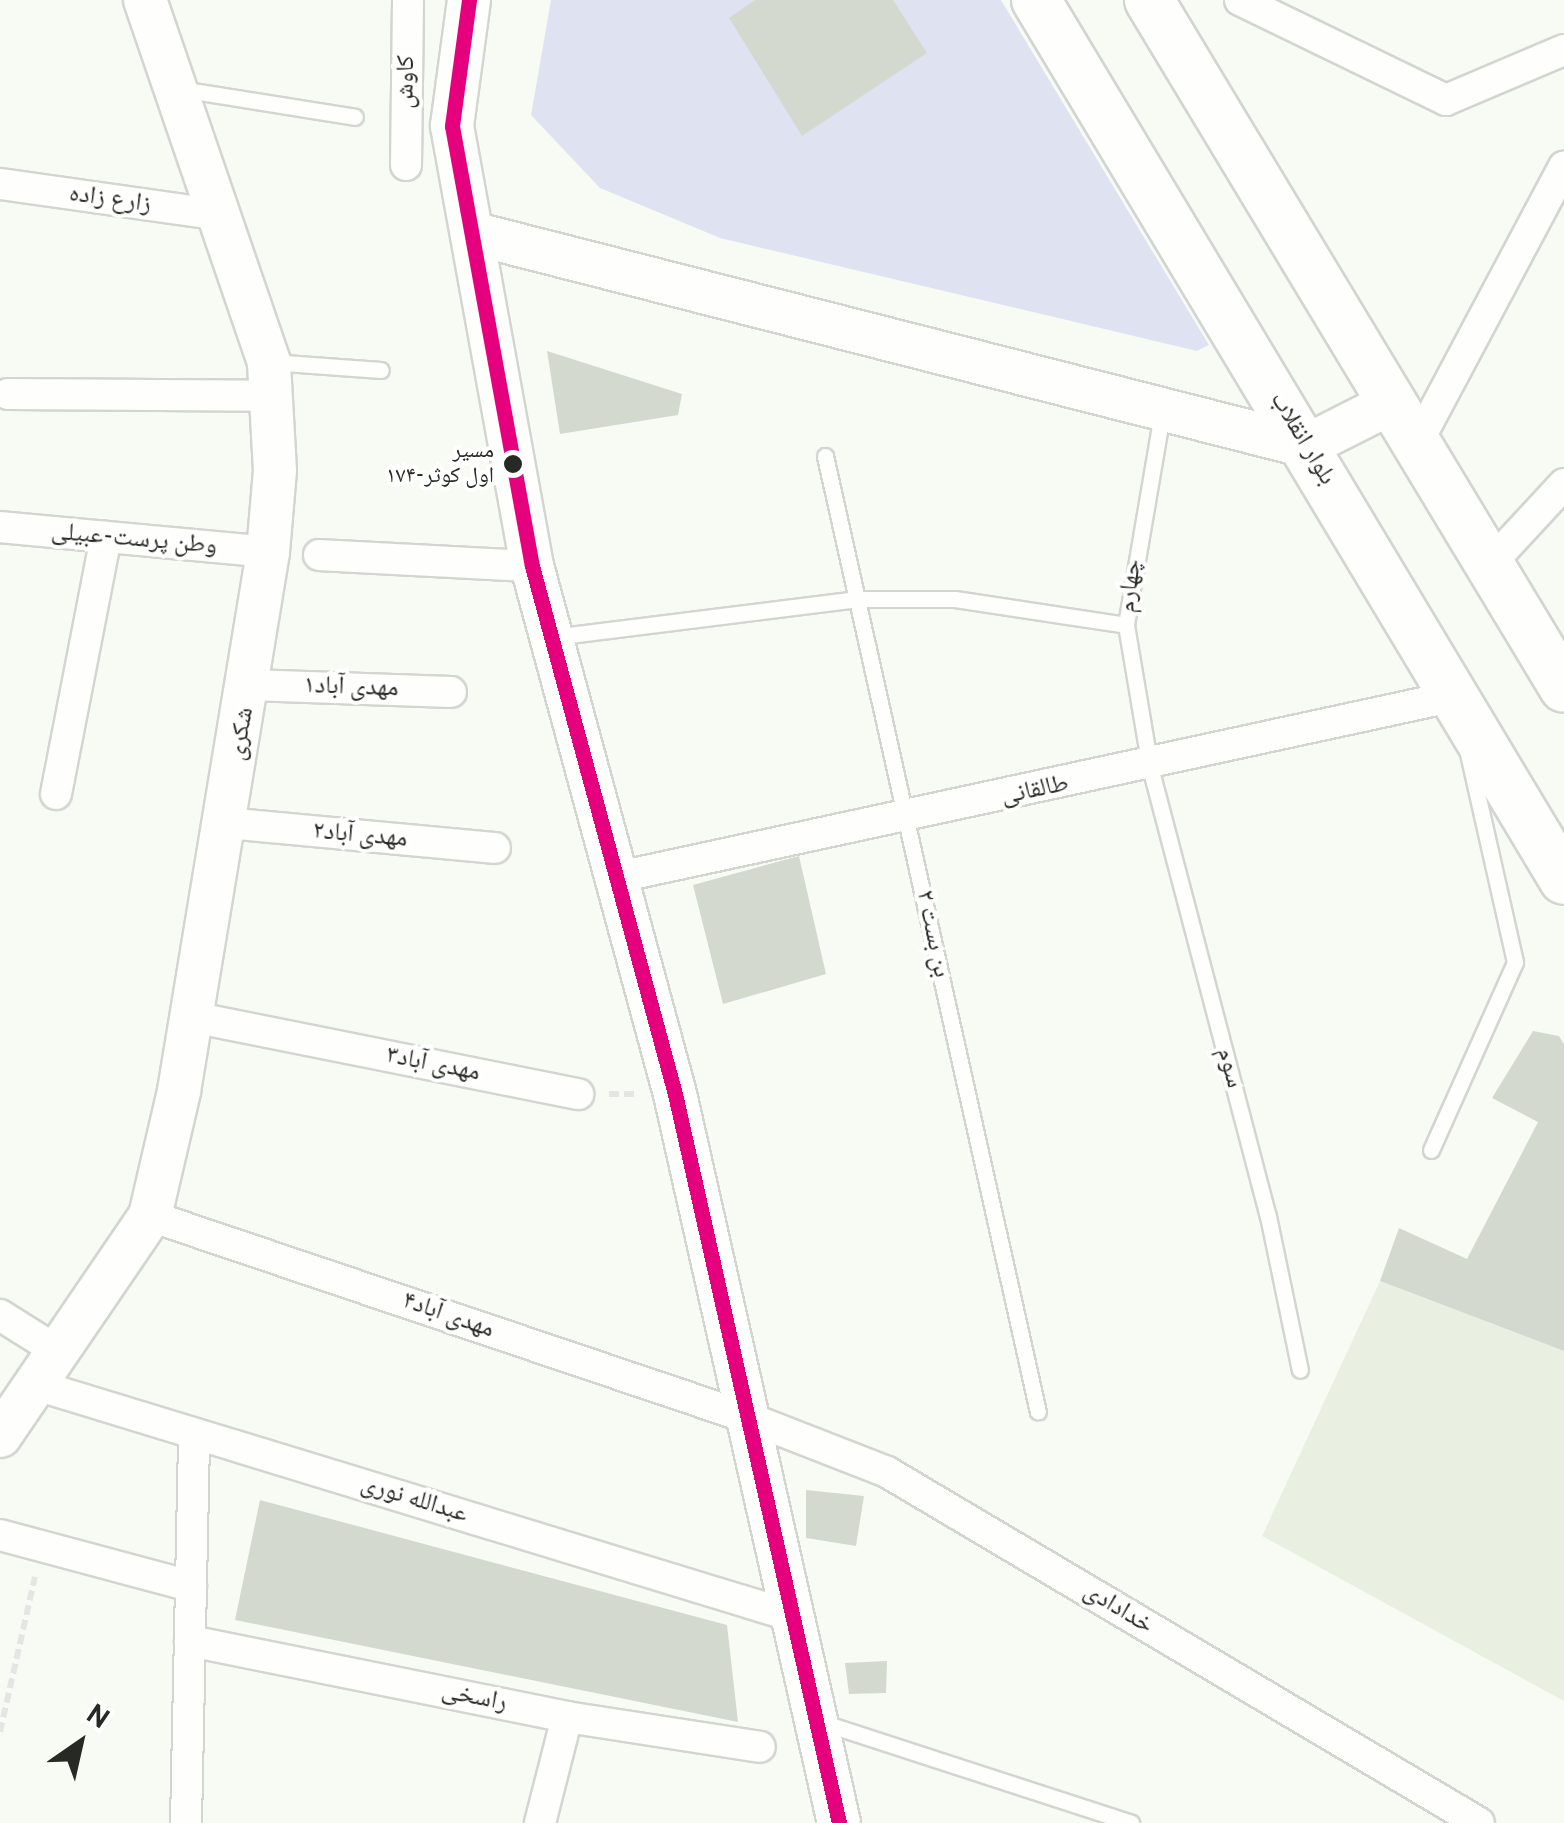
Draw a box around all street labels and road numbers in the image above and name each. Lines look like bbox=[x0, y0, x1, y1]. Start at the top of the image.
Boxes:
street label: کاوش bbox=[392, 55, 422, 109]
street label: زارع زاده bbox=[67, 179, 153, 221]
street label: بلوار انقلاب bbox=[1263, 387, 1341, 491]
street label: وطن پرست-عبیلی bbox=[50, 518, 218, 562]
street label: چهارم bbox=[1113, 558, 1149, 614]
street label: مهدی آباد۱ bbox=[303, 671, 399, 705]
street label: شکری bbox=[223, 705, 261, 763]
street label: طالقانی bbox=[999, 769, 1071, 813]
street label: مهدی آباد۲ bbox=[311, 817, 409, 855]
street label: بن بست ۲ bbox=[908, 888, 956, 980]
street label: مهدی آباد۳ bbox=[384, 1041, 482, 1089]
street label: سوم bbox=[1209, 1045, 1249, 1091]
street label: مهدی آباد۴ bbox=[398, 1286, 498, 1346]
street label: عبدالله نوری bbox=[357, 1470, 471, 1530]
street label: خدادادی bbox=[1078, 1577, 1158, 1641]
street label: راسخی bbox=[439, 1677, 509, 1719]

